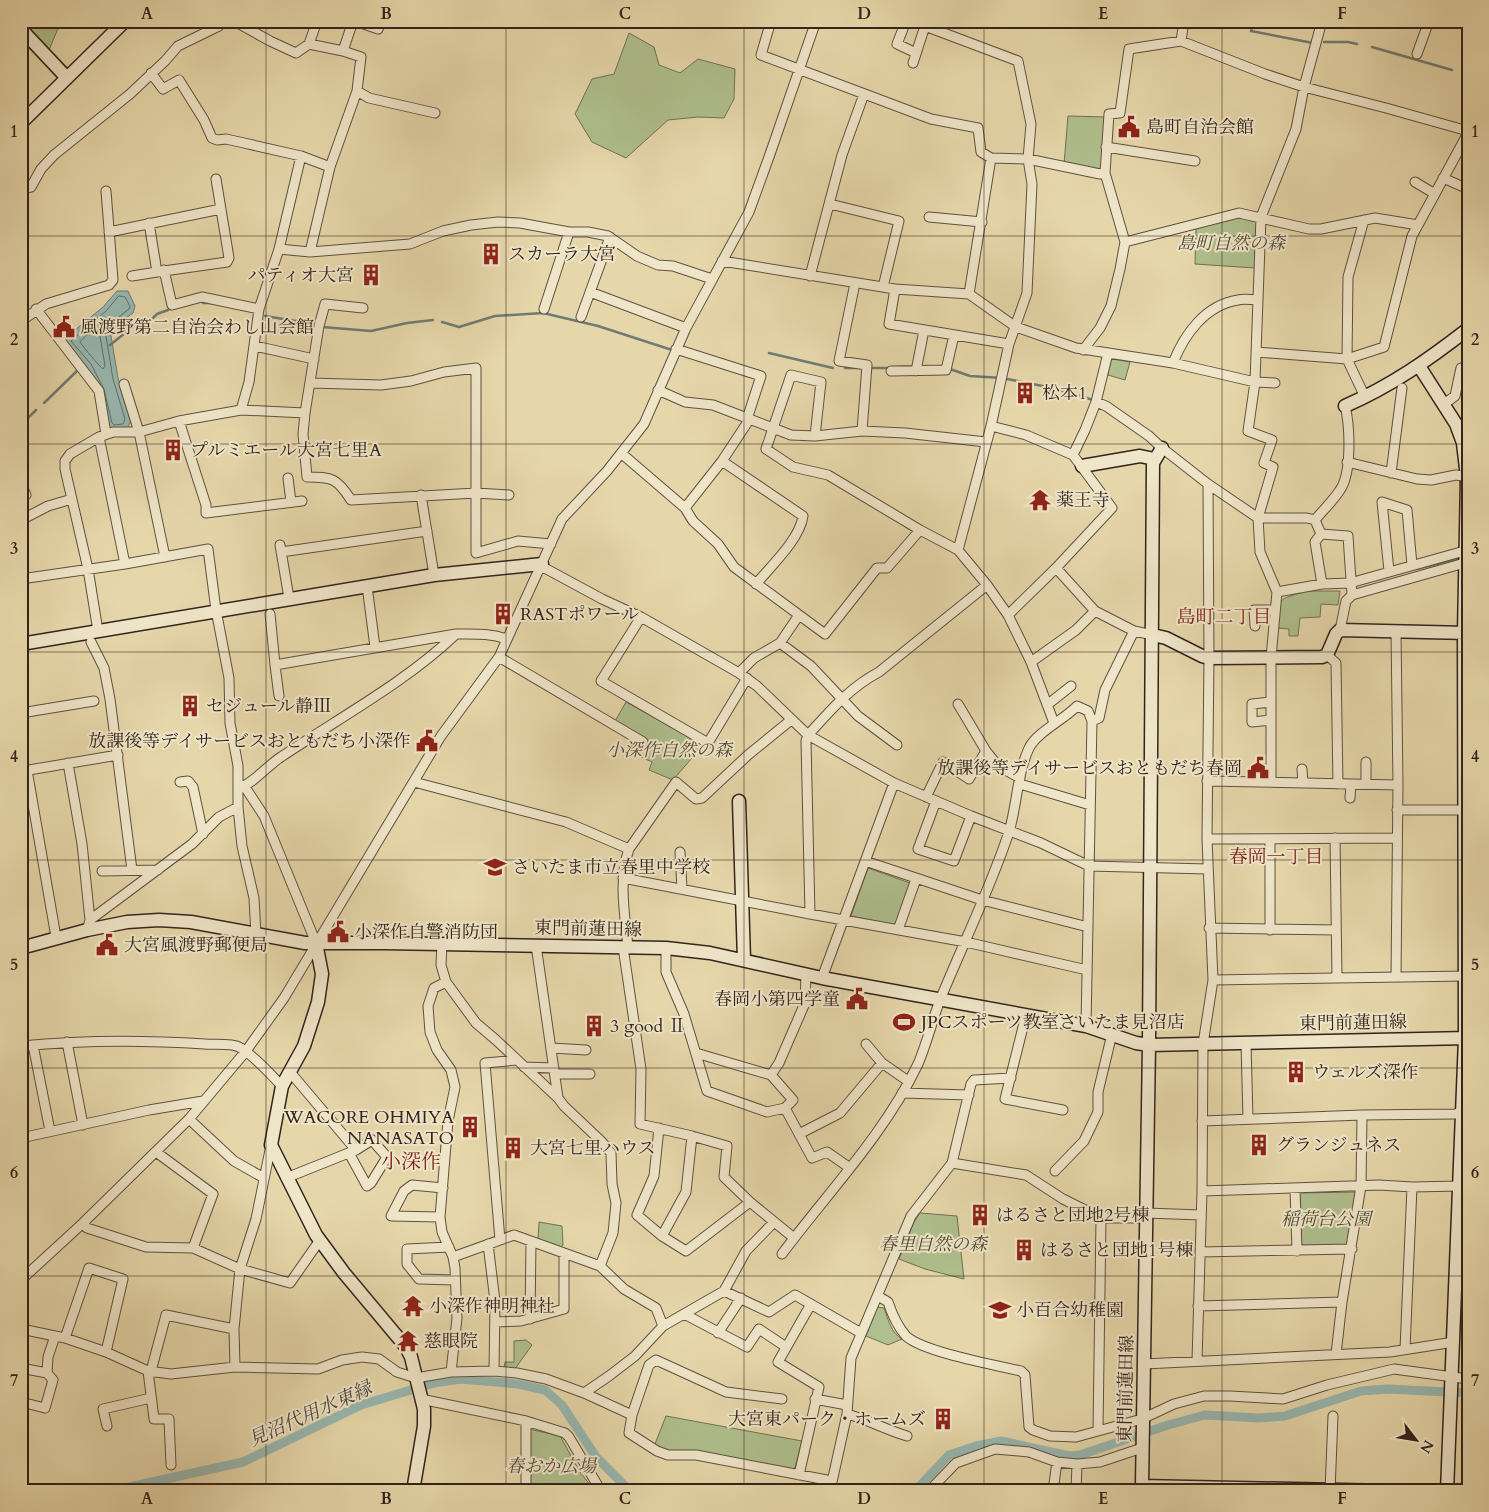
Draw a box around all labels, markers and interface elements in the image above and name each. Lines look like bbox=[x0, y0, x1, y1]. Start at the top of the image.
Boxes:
text: A bbox=[141, 3, 153, 25]
text: B bbox=[380, 3, 392, 25]
text: C bbox=[619, 3, 631, 25]
text: D bbox=[857, 3, 871, 25]
text: E bbox=[1098, 3, 1108, 25]
text: F bbox=[1337, 3, 1347, 25]
public building icon: 島町自治会館 bbox=[1116, 114, 1142, 140]
place label: 島町自治会館 bbox=[1146, 115, 1254, 140]
text: 1 bbox=[10, 121, 18, 143]
text: 1 bbox=[1471, 121, 1479, 143]
park label: 島町自然の森 bbox=[1177, 231, 1287, 256]
building icon: スカーラ大宮 bbox=[478, 241, 504, 267]
place label: スカーラ大宮 bbox=[508, 242, 616, 267]
building icon: パティオ大宮 bbox=[358, 262, 384, 288]
place label: パティオ大宮 bbox=[247, 263, 354, 288]
public building icon: 風渡野第二自治会わし山会館 bbox=[51, 314, 77, 340]
place label: 風渡野第二自治会わし山会館 bbox=[80, 315, 314, 340]
text: 2 bbox=[10, 329, 18, 351]
text: 2 bbox=[1471, 329, 1479, 351]
building icon: 松本1 bbox=[1012, 380, 1038, 406]
place label: 松本1 bbox=[1042, 381, 1087, 406]
building icon: プルミエール大宮七里A bbox=[160, 437, 186, 463]
place label: プルミエール大宮七里A bbox=[190, 438, 382, 463]
temple icon: 薬王寺 bbox=[1027, 487, 1053, 513]
place label: 薬王寺 bbox=[1056, 488, 1110, 513]
text: 3 bbox=[10, 538, 18, 560]
text: 3 bbox=[1471, 538, 1479, 560]
building icon: RASTポワール bbox=[490, 601, 516, 627]
place label: RASTポワール bbox=[520, 602, 639, 627]
district label: 島町二丁目 bbox=[1176, 604, 1272, 630]
building icon: セジュール静Ⅲ bbox=[177, 693, 203, 719]
place label: セジュール静Ⅲ bbox=[206, 694, 331, 719]
public building icon: 放課後等デイサービスおともだち小深作 bbox=[414, 728, 440, 754]
place label: 放課後等デイサービスおともだち小深作 bbox=[88, 729, 411, 754]
park label: 小深作自然の森 bbox=[606, 738, 734, 763]
text: 4 bbox=[10, 746, 18, 768]
text: 4 bbox=[1471, 746, 1479, 768]
public building icon: 放課後等デイサービスおともだち春岡 bbox=[1245, 755, 1271, 781]
place label: 放課後等デイサービスおともだち春岡 bbox=[937, 756, 1242, 781]
district label: 春岡一丁目 bbox=[1228, 844, 1324, 870]
school or university icon: さいたま市立春里中学校 bbox=[482, 854, 508, 880]
place label: さいたま市立春里中学校 bbox=[512, 855, 710, 880]
street label: 東門前蓮田線 bbox=[534, 916, 642, 942]
public building icon: 小深作自警消防団 bbox=[325, 919, 351, 945]
place label: 小深作自警消防団 bbox=[354, 920, 498, 945]
public building icon: 大宮風渡野郵便局 bbox=[94, 932, 120, 958]
place label: 大宮風渡野郵便局 bbox=[124, 933, 268, 958]
text: 5 bbox=[10, 954, 18, 976]
text: 5 bbox=[1471, 954, 1479, 976]
public building icon: 春岡小第四学童 bbox=[844, 986, 870, 1012]
place label: 春岡小第四学童 bbox=[714, 987, 840, 1012]
sports icon: JPCスポーツ教室さいたま見沼店 bbox=[891, 1009, 917, 1035]
place label: JPCスポーツ教室さいたま見沼店 bbox=[918, 1010, 1185, 1035]
street label: 東門前蓮田線 bbox=[1299, 1010, 1407, 1036]
building icon: 3 good Ⅱ bbox=[581, 1013, 607, 1039]
place label: 3 good Ⅱ bbox=[610, 1014, 686, 1039]
building icon: ウェルズ深作 bbox=[1283, 1059, 1309, 1085]
place label: ウェルズ深作 bbox=[1312, 1060, 1419, 1085]
place label: WACORE OHMIYA NANASATO bbox=[283, 1105, 454, 1151]
building icon: WACORE OHMIYA NANASATO bbox=[457, 1114, 483, 1140]
building icon: グランジュネス bbox=[1246, 1132, 1272, 1158]
place label: グランジュネス bbox=[1276, 1133, 1401, 1158]
building icon: 大宮七里ハウス bbox=[500, 1135, 526, 1161]
place label: 大宮七里ハウス bbox=[530, 1136, 655, 1161]
district label: 小深作 bbox=[381, 1148, 441, 1175]
text: 6 bbox=[10, 1162, 18, 1184]
text: 6 bbox=[1471, 1162, 1479, 1184]
building icon: はるさと団地2号棟 bbox=[967, 1202, 993, 1228]
place label: はるさと団地2号棟 bbox=[996, 1203, 1149, 1228]
park label: 稲荷台公園 bbox=[1281, 1207, 1374, 1232]
park label: 春里自然の森 bbox=[879, 1232, 989, 1257]
building icon: はるさと団地1号棟 bbox=[1011, 1237, 1037, 1263]
place label: はるさと団地1号棟 bbox=[1040, 1238, 1193, 1263]
temple icon: 小深作神明神社 bbox=[400, 1293, 426, 1319]
place label: 小深作神明神社 bbox=[429, 1294, 555, 1319]
school or university icon: 小百合幼稚園 bbox=[987, 1297, 1013, 1323]
place label: 小百合幼稚園 bbox=[1016, 1298, 1124, 1323]
temple icon: 慈眼院 bbox=[395, 1328, 421, 1354]
place label: 慈眼院 bbox=[424, 1329, 478, 1354]
street label: 東門前蓮田線 bbox=[1113, 1335, 1139, 1443]
text: 7 bbox=[10, 1370, 18, 1392]
text: 7 bbox=[1471, 1370, 1479, 1392]
water label: 見沼代用水東縁 bbox=[244, 1374, 378, 1453]
building icon: 大宮東パーク・ホームズ bbox=[930, 1406, 956, 1432]
place label: 大宮東パーク・ホームズ bbox=[728, 1407, 926, 1432]
north arrow bbox=[1392, 1414, 1442, 1464]
text: N bbox=[1415, 1436, 1438, 1457]
park label: 春おか広場 bbox=[506, 1454, 598, 1479]
text: A bbox=[141, 1488, 153, 1510]
text: B bbox=[380, 1488, 392, 1510]
text: C bbox=[619, 1488, 631, 1510]
text: D bbox=[857, 1488, 871, 1510]
text: E bbox=[1098, 1488, 1108, 1510]
text: F bbox=[1337, 1488, 1347, 1510]

